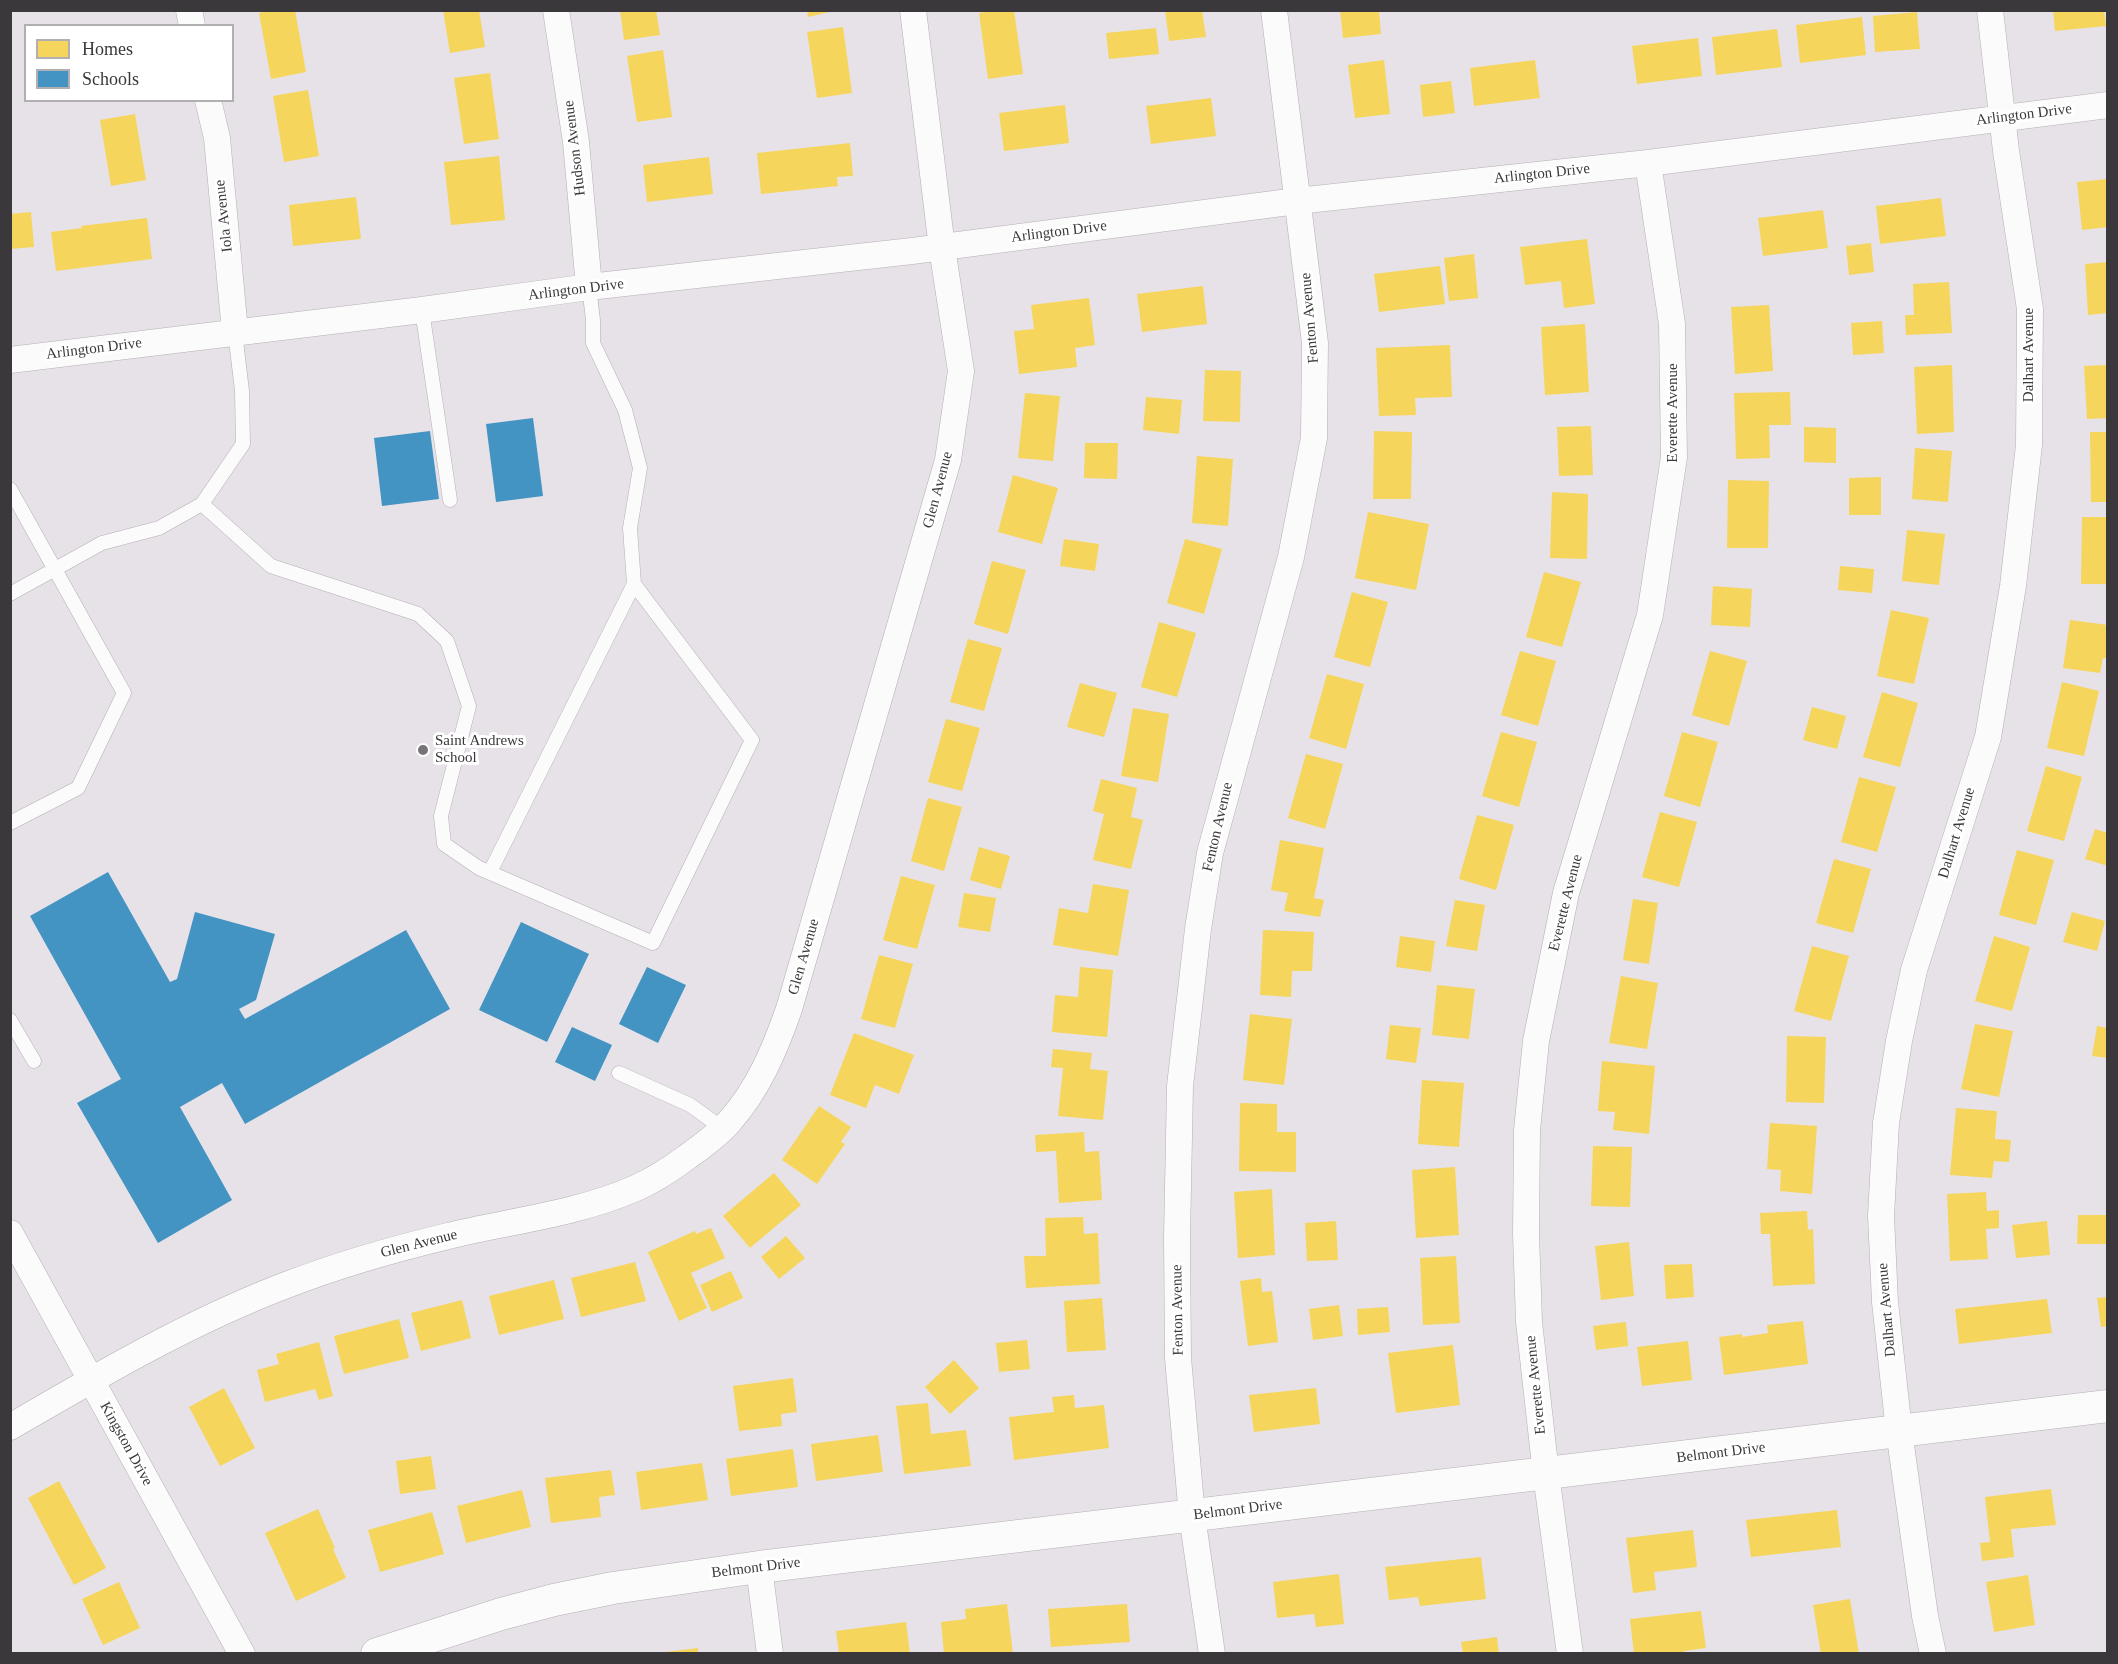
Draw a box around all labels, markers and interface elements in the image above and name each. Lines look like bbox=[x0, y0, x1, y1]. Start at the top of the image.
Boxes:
legend bbox=[24, 24, 234, 102]
text: Homes bbox=[82, 39, 133, 59]
text: Schools bbox=[82, 69, 139, 89]
street label: Hudson Avenue bbox=[560, 99, 590, 197]
street label: Arlington Drive bbox=[1975, 100, 2073, 130]
street label: Arlington Drive bbox=[1493, 160, 1591, 188]
street label: Iola Avenue bbox=[211, 179, 237, 253]
street label: Arlington Drive bbox=[1010, 217, 1108, 247]
street label: Fenton Avenue bbox=[1297, 272, 1323, 364]
street label: Arlington Drive bbox=[527, 275, 625, 305]
street label: Dalhart Avenue bbox=[2020, 308, 2038, 402]
street label: Arlington Drive bbox=[45, 334, 143, 364]
street label: Everette Avenue bbox=[1664, 363, 1682, 463]
street label: Glen Avenue bbox=[919, 450, 957, 530]
place label: Saint Andrews School bbox=[435, 732, 524, 767]
marker: Saint Andrews School bbox=[416, 743, 430, 757]
street label: Fenton Avenue bbox=[1199, 781, 1237, 873]
street label: Dalhart Avenue bbox=[1935, 785, 1979, 881]
street label: Everette Avenue bbox=[1545, 853, 1587, 953]
street label: Glen Avenue bbox=[785, 917, 823, 997]
street label: Glen Avenue bbox=[379, 1226, 459, 1262]
street label: Dalhart Avenue bbox=[1874, 1262, 1900, 1358]
street label: Fenton Avenue bbox=[1168, 1264, 1188, 1356]
street label: Everette Avenue bbox=[1522, 1335, 1550, 1435]
street label: Kingston Drive bbox=[96, 1399, 156, 1489]
street label: Belmont Drive bbox=[1675, 1439, 1767, 1467]
street label: Belmont Drive bbox=[1192, 1496, 1284, 1524]
street label: Belmont Drive bbox=[710, 1554, 802, 1582]

